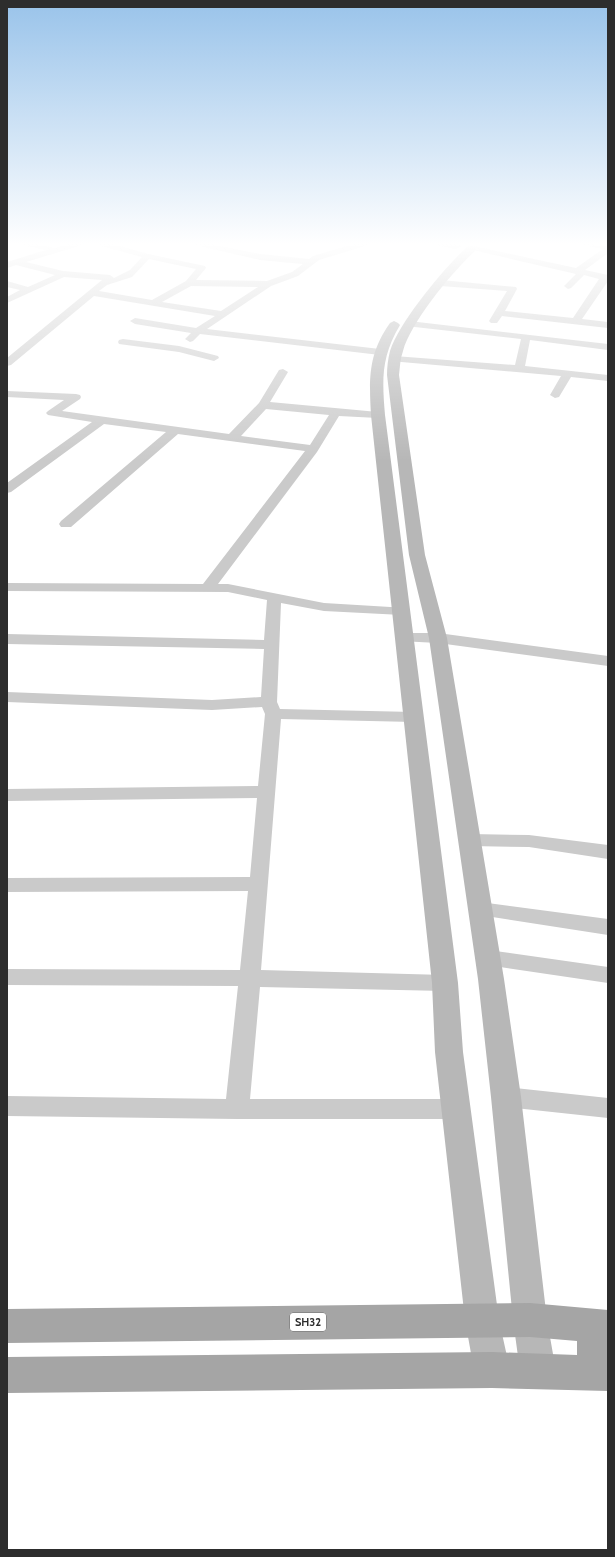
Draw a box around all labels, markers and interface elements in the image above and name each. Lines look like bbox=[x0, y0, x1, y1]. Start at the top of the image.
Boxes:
road number: SH32 bbox=[290, 1313, 326, 1331]

